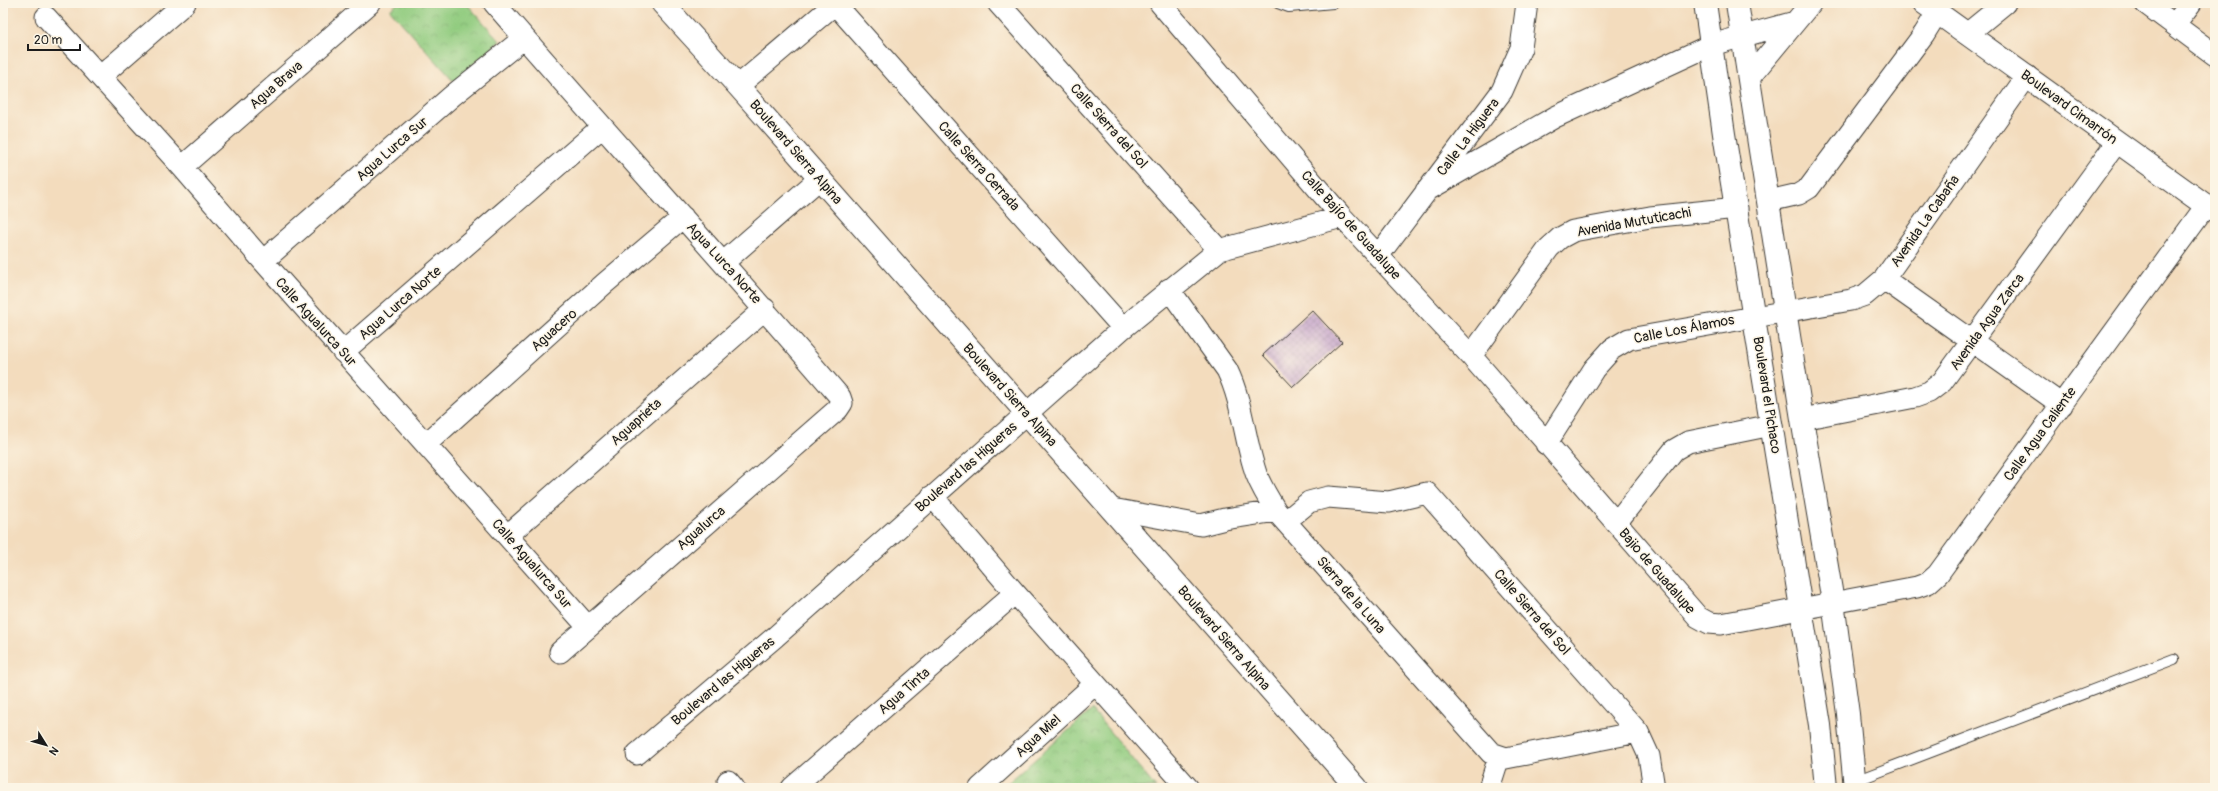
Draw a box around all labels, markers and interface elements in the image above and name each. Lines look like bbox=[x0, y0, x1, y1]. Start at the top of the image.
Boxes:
scale bar bbox=[28, 26, 80, 52]
text: 20 m bbox=[34, 33, 63, 48]
street label: Agua Brava bbox=[246, 57, 306, 113]
street label: Boulevard Cimarrón bbox=[2017, 66, 2121, 148]
street label: Calle Sierra del Sol bbox=[1067, 80, 1151, 172]
street label: Calle La Higuera bbox=[1433, 95, 1503, 179]
street label: Boulevard Sierra Alpina bbox=[746, 96, 846, 208]
street label: Agua Lurca Sur bbox=[353, 113, 431, 185]
street label: Calle Sierra Cerrada bbox=[934, 118, 1024, 214]
street label: Calle Bajío de Guadalupe bbox=[1298, 167, 1405, 283]
street label: Avenida La Cabaña bbox=[1887, 172, 1963, 270]
street label: Avenida Mututicachi bbox=[1575, 203, 1693, 240]
street label: Agua Lurca Norte bbox=[683, 219, 765, 307]
street label: Agua Lurca Norte bbox=[355, 262, 445, 343]
street label: Avenida Agua Zarca bbox=[1946, 270, 2028, 374]
street label: Calle Agualurca Sur bbox=[272, 274, 360, 370]
street label: Aguacero bbox=[528, 305, 581, 355]
street label: Calle Los Álamos bbox=[1632, 310, 1736, 347]
street label: Boulevard el Pichaco bbox=[1749, 335, 1785, 455]
street label: Boulevard Sierra Alpina bbox=[959, 340, 1061, 450]
street label: Calle Agua Caliente bbox=[2000, 383, 2080, 484]
street label: Aguaprieta bbox=[607, 395, 665, 449]
street label: Boulevard las Higueras bbox=[912, 418, 1021, 516]
street label: Agualurca bbox=[673, 502, 729, 554]
street label: Calle Agualurca Sur bbox=[488, 516, 576, 612]
street label: Bajio de Guadalupe bbox=[1615, 525, 1699, 617]
street label: Sierra de la Luna bbox=[1313, 553, 1389, 637]
street label: Calle Sierra del Sol bbox=[1490, 566, 1574, 658]
street label: Boulevard Sierra Alpina bbox=[1174, 582, 1274, 694]
street label: Boulevard las Higueras bbox=[668, 632, 779, 729]
street label: Agua Tinta bbox=[875, 664, 933, 718]
street label: Agua Miel bbox=[1012, 711, 1064, 761]
north arrow bbox=[26, 725, 66, 765]
text: N bbox=[46, 744, 61, 758]

